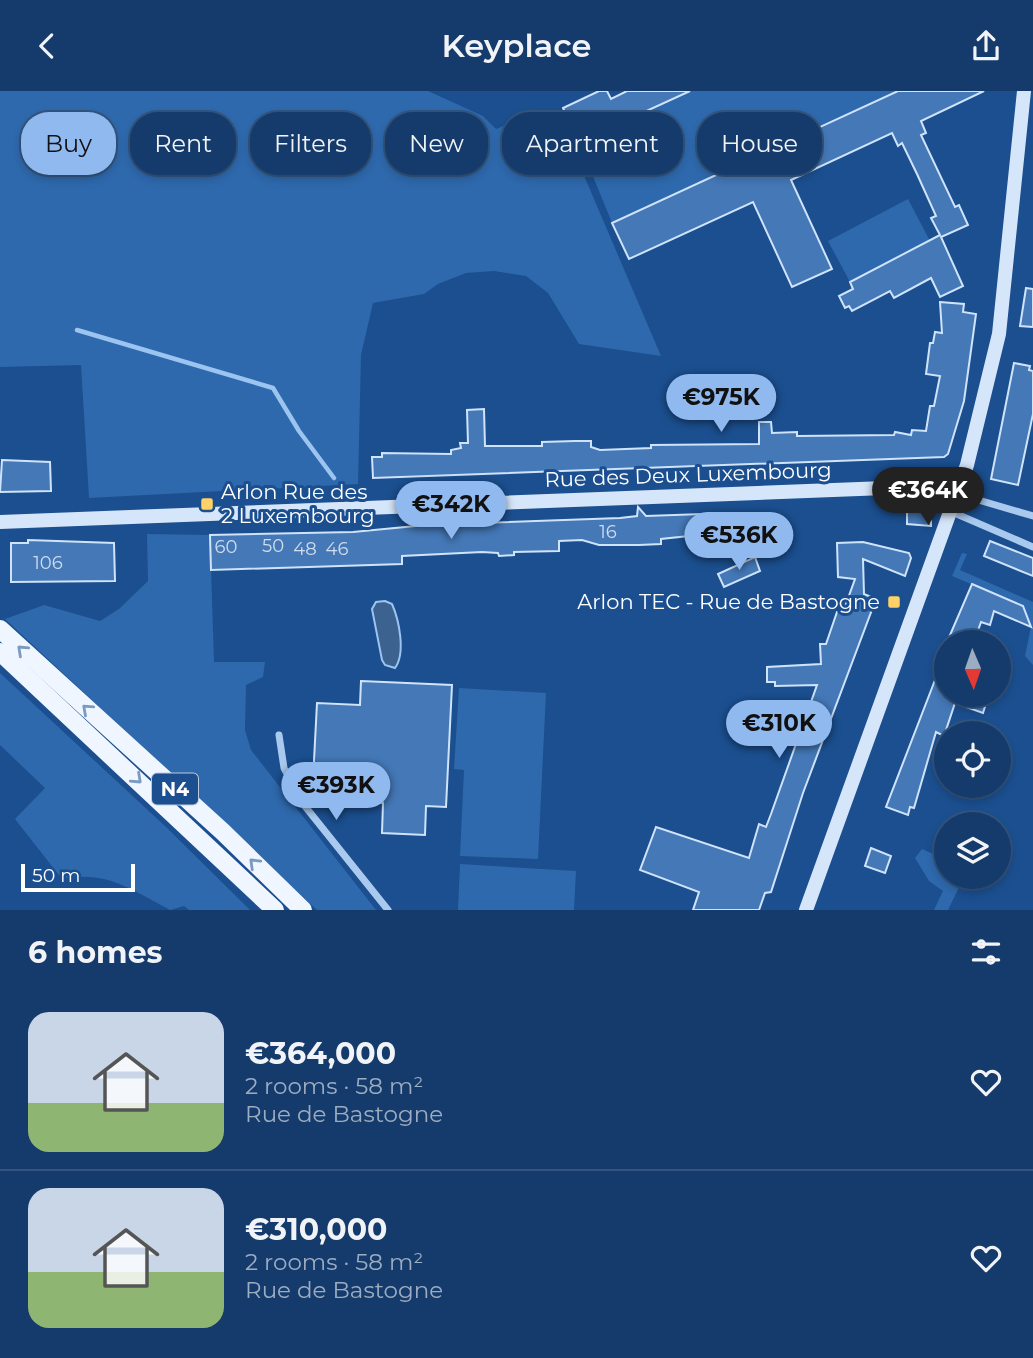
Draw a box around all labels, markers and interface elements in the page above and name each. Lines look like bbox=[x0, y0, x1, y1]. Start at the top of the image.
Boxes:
text: Keyplace bbox=[442, 26, 591, 65]
icon: back bbox=[28, 27, 66, 65]
icon: share bbox=[967, 27, 1005, 65]
chip: Buy bbox=[21, 112, 116, 175]
chip: Rent bbox=[130, 112, 236, 175]
chip: Filters bbox=[250, 112, 371, 175]
chip: New bbox=[385, 112, 488, 175]
chip: Apartment bbox=[502, 112, 683, 175]
chip: House bbox=[697, 112, 822, 175]
pin: €975K bbox=[672, 375, 770, 434]
text: €975K bbox=[682, 383, 760, 411]
street label: Rue des Deux Luxembourg bbox=[544, 457, 832, 492]
pin: €364K bbox=[879, 467, 977, 527]
text: €364K bbox=[888, 476, 968, 504]
place label: Arlon Rue des 2 Luxembourg bbox=[221, 479, 375, 528]
pin: €342K bbox=[402, 482, 500, 541]
text: €342K bbox=[412, 490, 490, 518]
marker: Arlon Rue des 2 Luxembourg bbox=[199, 496, 215, 512]
pin: €536K bbox=[690, 512, 788, 572]
house number: 16 bbox=[599, 521, 617, 543]
text: €536K bbox=[700, 521, 778, 549]
house number: 50 bbox=[262, 535, 284, 557]
house number: 60 bbox=[215, 536, 237, 558]
house number: 48 bbox=[293, 538, 317, 560]
house number: 46 bbox=[326, 538, 348, 560]
house number: 106 bbox=[33, 552, 63, 574]
place label: Arlon TEC - Rue de Bastogne bbox=[577, 589, 880, 614]
marker: Arlon TEC - Rue de Bastogne bbox=[886, 594, 902, 610]
north arrow bbox=[934, 630, 1012, 707]
map controls bbox=[934, 630, 1011, 889]
one-way arrow bbox=[17, 646, 30, 658]
pin: €310K bbox=[730, 701, 828, 760]
one-way arrow bbox=[82, 704, 95, 717]
text: €310K bbox=[742, 709, 816, 737]
button: locate bbox=[934, 721, 1011, 798]
pin: €393K bbox=[287, 763, 385, 822]
one-way arrow bbox=[129, 771, 142, 783]
text: €393K bbox=[297, 771, 375, 799]
road number: N4 bbox=[152, 773, 198, 804]
button: layers bbox=[934, 812, 1011, 889]
one-way arrow bbox=[250, 858, 263, 871]
scale bar bbox=[21, 861, 135, 893]
text: 50 m bbox=[32, 864, 80, 887]
icon: filters bbox=[967, 933, 1005, 971]
text: 6 homes bbox=[28, 934, 163, 971]
text: €364,000 bbox=[245, 1035, 396, 1072]
icon: home bbox=[84, 1040, 168, 1124]
icon: heart bbox=[967, 1063, 1005, 1101]
text: 2 rooms · 58 m² bbox=[245, 1072, 423, 1100]
text: Rue de Bastogne bbox=[245, 1100, 443, 1128]
text: €310,000 bbox=[245, 1211, 387, 1248]
icon: home bbox=[84, 1216, 168, 1300]
icon: heart bbox=[967, 1239, 1005, 1277]
text: 2 rooms · 58 m² bbox=[245, 1248, 423, 1276]
text: Rue de Bastogne bbox=[245, 1276, 443, 1304]

